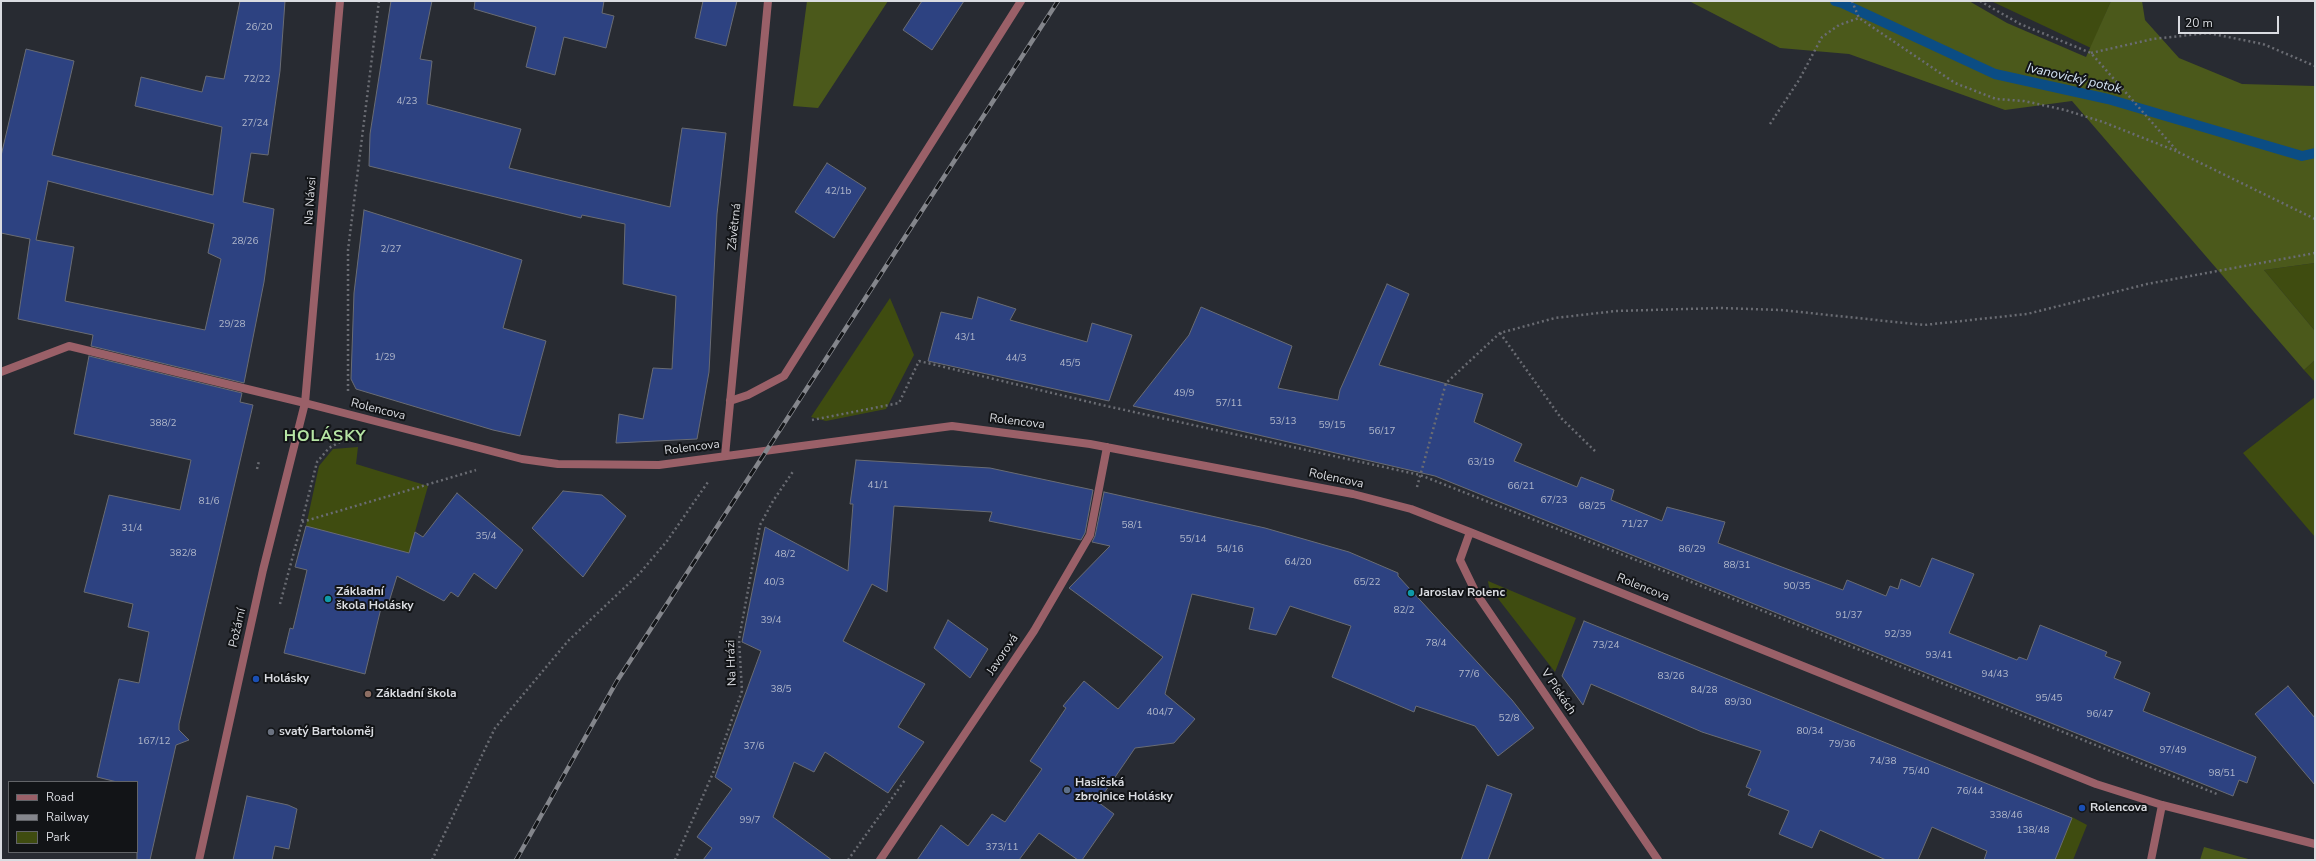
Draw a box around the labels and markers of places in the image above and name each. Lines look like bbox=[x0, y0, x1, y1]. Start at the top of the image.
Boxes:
place label: Základní škola Holásky bbox=[336, 585, 414, 613]
place label: Jaroslav Rolenc bbox=[1419, 586, 1505, 600]
marker: Jaroslav Rolenc bbox=[1406, 588, 1416, 598]
marker: Základní škola Holásky bbox=[323, 594, 333, 604]
place label: Holásky bbox=[264, 672, 309, 686]
marker: Holásky bbox=[251, 674, 261, 684]
place label: Základní škola bbox=[376, 687, 457, 701]
marker: Základní škola bbox=[363, 689, 373, 699]
place label: svatý Bartoloměj bbox=[279, 725, 374, 739]
marker: svatý Bartoloměj bbox=[266, 727, 276, 737]
place label: Hasičská zbrojnice Holásky bbox=[1075, 776, 1173, 804]
marker: Hasičská zbrojnice Holásky bbox=[1062, 785, 1072, 795]
place label: Rolencova bbox=[2090, 801, 2147, 815]
marker: Rolencova bbox=[2077, 803, 2087, 813]

